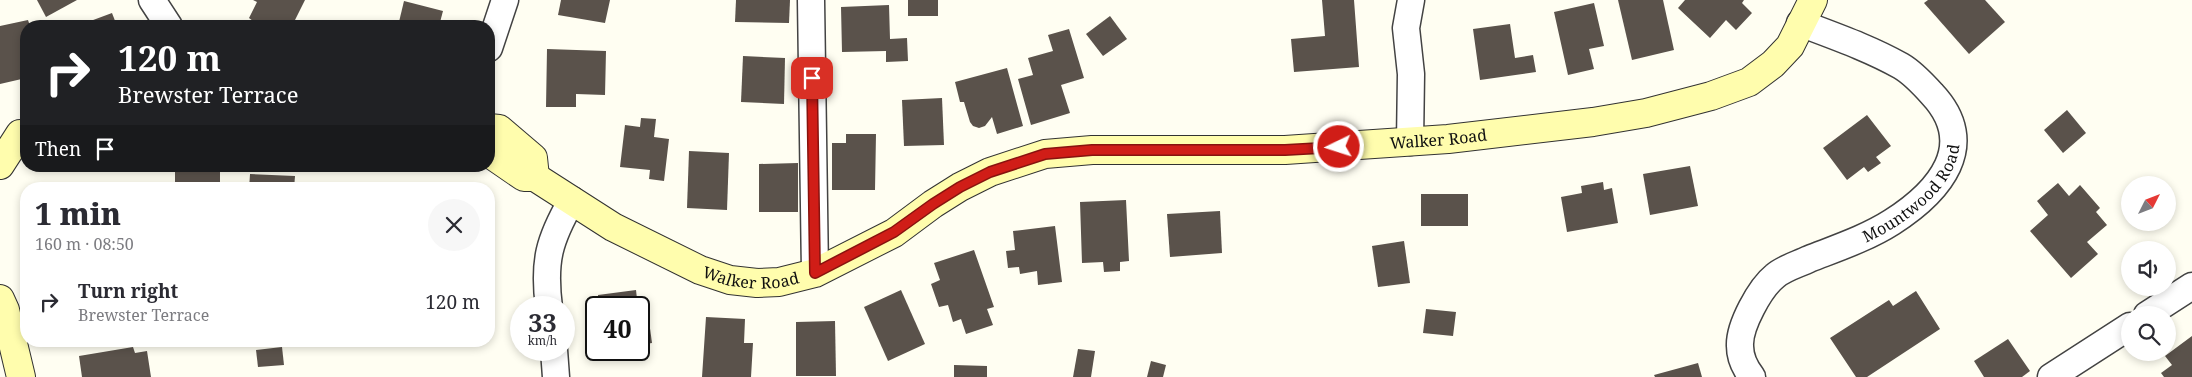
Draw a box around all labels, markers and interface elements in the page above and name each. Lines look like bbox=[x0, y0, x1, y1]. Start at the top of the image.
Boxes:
text: 120 m bbox=[118, 34, 221, 81]
icon: right bbox=[35, 40, 100, 105]
pin bbox=[791, 57, 833, 99]
icon: arrive bbox=[798, 64, 826, 92]
text: Brewster Terrace bbox=[118, 79, 298, 109]
position arrow bbox=[1312, 120, 1364, 172]
street label: Walker Road bbox=[1389, 123, 1488, 154]
icon: arrive bbox=[91, 135, 119, 163]
text: Then bbox=[35, 136, 81, 162]
street label: Mountwood Road bbox=[1859, 142, 1964, 247]
north arrow bbox=[2121, 176, 2176, 231]
map controls bbox=[2121, 176, 2176, 361]
text: 1 min bbox=[35, 193, 121, 234]
button: close bbox=[428, 199, 480, 251]
text: 160 m · 08:50 bbox=[35, 233, 134, 255]
button: sound bbox=[2121, 241, 2176, 296]
street label: Walker Road bbox=[700, 261, 801, 294]
text: Turn right bbox=[78, 278, 178, 304]
icon: right bbox=[35, 288, 63, 316]
text: 120 m bbox=[425, 289, 480, 315]
speed limit sign: 40 bbox=[585, 296, 650, 361]
text: Brewster Terrace bbox=[78, 304, 209, 326]
text: 33 bbox=[528, 305, 557, 339]
button: search bbox=[2121, 306, 2176, 361]
text: km/h bbox=[528, 332, 557, 349]

